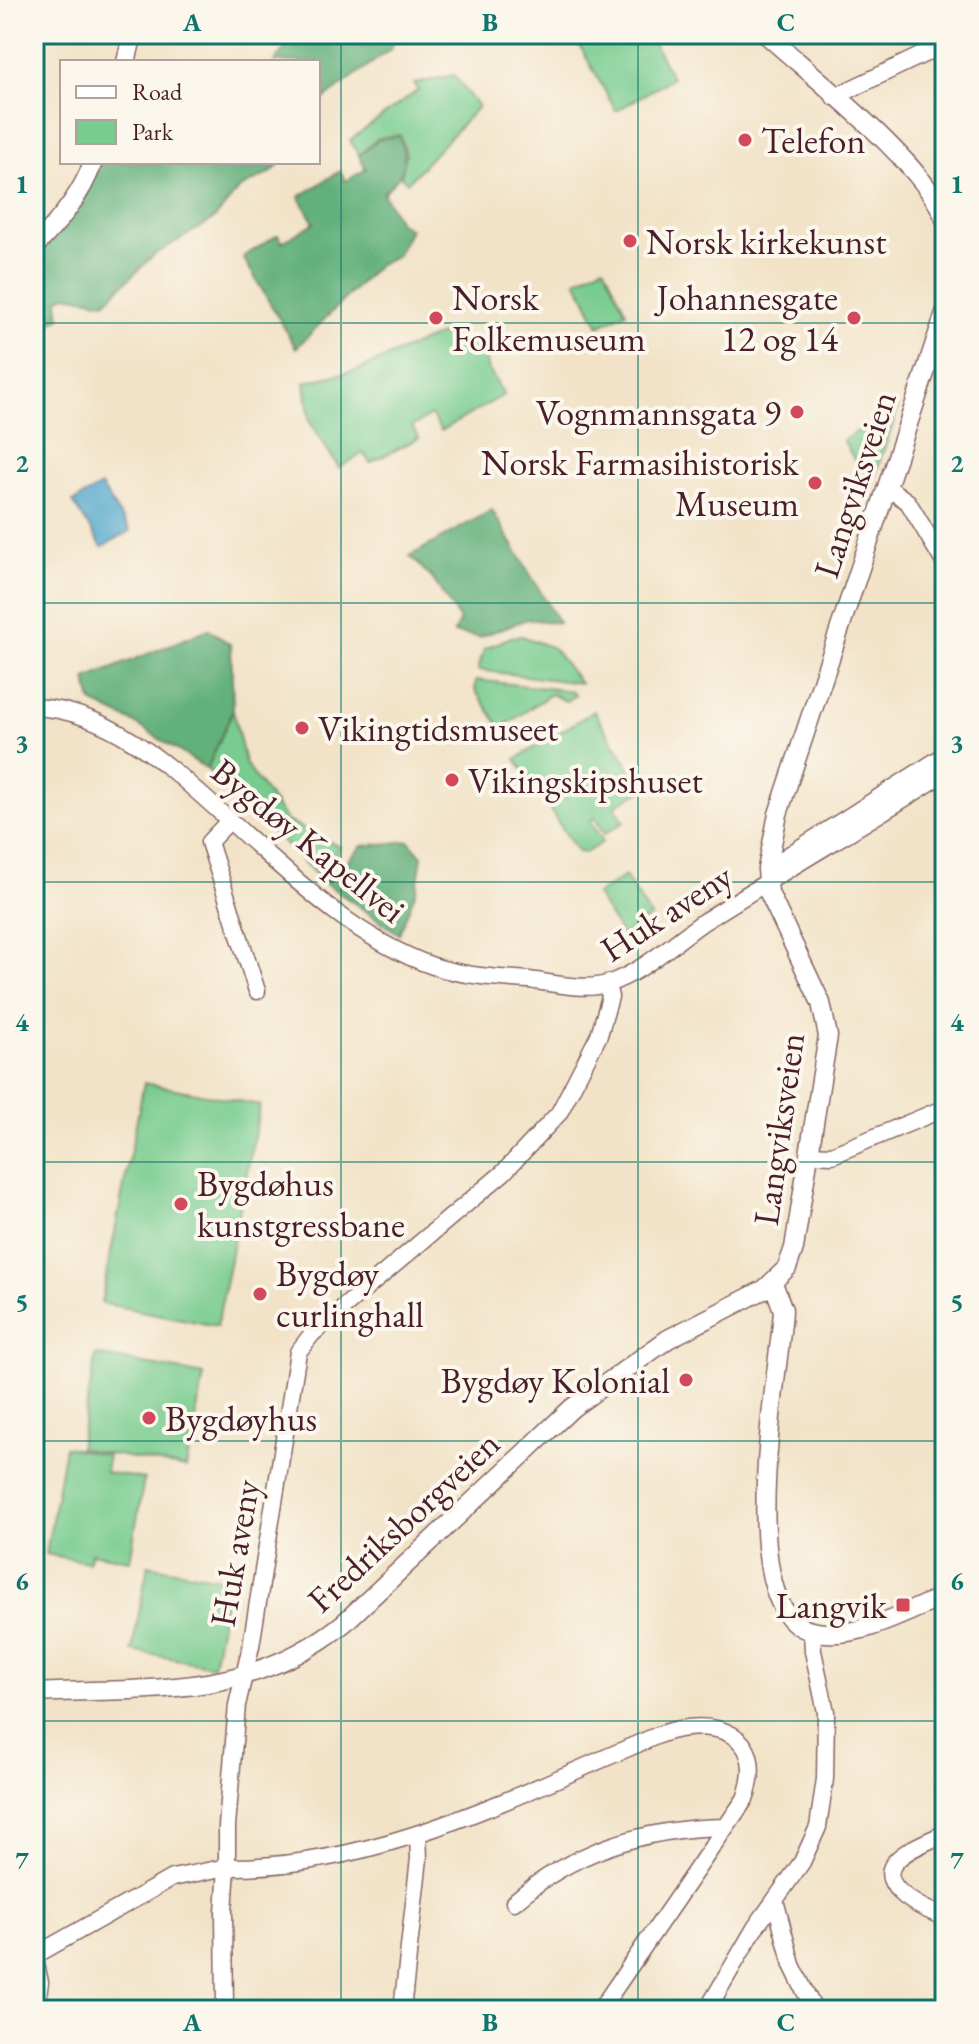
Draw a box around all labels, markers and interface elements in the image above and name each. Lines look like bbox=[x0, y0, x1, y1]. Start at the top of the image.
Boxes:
text: A bbox=[182, 5, 202, 39]
text: B bbox=[482, 5, 498, 39]
text: C bbox=[777, 5, 795, 39]
legend bbox=[60, 60, 320, 164]
text: Road bbox=[132, 76, 183, 107]
text: Park bbox=[132, 116, 174, 147]
place label: Telefon bbox=[761, 117, 865, 164]
marker: Telefon bbox=[736, 131, 754, 149]
text: 1 bbox=[15, 167, 29, 201]
text: 1 bbox=[950, 167, 964, 201]
place label: Norsk kirkekunst bbox=[646, 218, 887, 265]
marker: Norsk kirkekunst bbox=[621, 232, 639, 250]
place label: Norsk Folkemuseum bbox=[452, 274, 646, 362]
place label: Johannesgate 12 og 14 bbox=[654, 274, 839, 362]
marker: Norsk Folkemuseum bbox=[427, 309, 445, 327]
marker: Johannesgate 12 og 14 bbox=[845, 309, 863, 327]
street label: Langviksveien bbox=[802, 385, 907, 584]
place label: Vognmannsgata 9 bbox=[536, 389, 781, 436]
marker: Vognmannsgata 9 bbox=[788, 403, 806, 421]
place label: Norsk Farmasihistorisk Museum bbox=[481, 439, 800, 527]
text: 2 bbox=[15, 446, 29, 480]
text: 2 bbox=[950, 446, 964, 480]
marker: Norsk Farmasihistorisk Museum bbox=[806, 474, 824, 492]
place label: Vikingtidsmuseet bbox=[318, 705, 559, 752]
marker: Vikingtidsmuseet bbox=[293, 719, 311, 737]
text: 3 bbox=[15, 726, 29, 760]
text: 3 bbox=[950, 726, 964, 760]
street label: Bygdøy Kapellvei bbox=[202, 748, 416, 933]
place label: Vikingskipshuset bbox=[468, 757, 703, 804]
marker: Vikingskipshuset bbox=[443, 771, 461, 789]
street label: Huk aveny bbox=[591, 852, 741, 972]
text: 4 bbox=[15, 1005, 29, 1039]
text: 4 bbox=[950, 1005, 964, 1039]
street label: Langviksveien bbox=[742, 1030, 815, 1228]
place label: Bygdøhus kunstgressbane bbox=[197, 1160, 405, 1248]
marker: Bygdøhus kunstgressbane bbox=[172, 1195, 190, 1213]
place label: Bygdøy curlinghall bbox=[276, 1250, 424, 1338]
text: 5 bbox=[15, 1285, 29, 1319]
marker: Bygdøy curlinghall bbox=[251, 1285, 269, 1303]
text: 5 bbox=[950, 1285, 964, 1319]
place label: Bygdøy Kolonial bbox=[441, 1357, 670, 1404]
marker: Bygdøy Kolonial bbox=[677, 1371, 695, 1389]
place label: Bygdøyhus bbox=[165, 1395, 317, 1442]
marker: Bygdøyhus bbox=[140, 1409, 158, 1427]
street label: Fredriksborgveien bbox=[297, 1420, 510, 1623]
street label: Huk aveny bbox=[198, 1476, 271, 1630]
text: 6 bbox=[15, 1564, 29, 1598]
text: 6 bbox=[950, 1564, 964, 1598]
place label: Langvik bbox=[775, 1582, 888, 1629]
marker: Langvik bbox=[894, 1596, 912, 1614]
text: 7 bbox=[15, 1843, 29, 1877]
text: 7 bbox=[950, 1843, 964, 1877]
text: A bbox=[182, 2005, 202, 2039]
text: B bbox=[482, 2005, 498, 2039]
text: C bbox=[777, 2005, 795, 2039]

